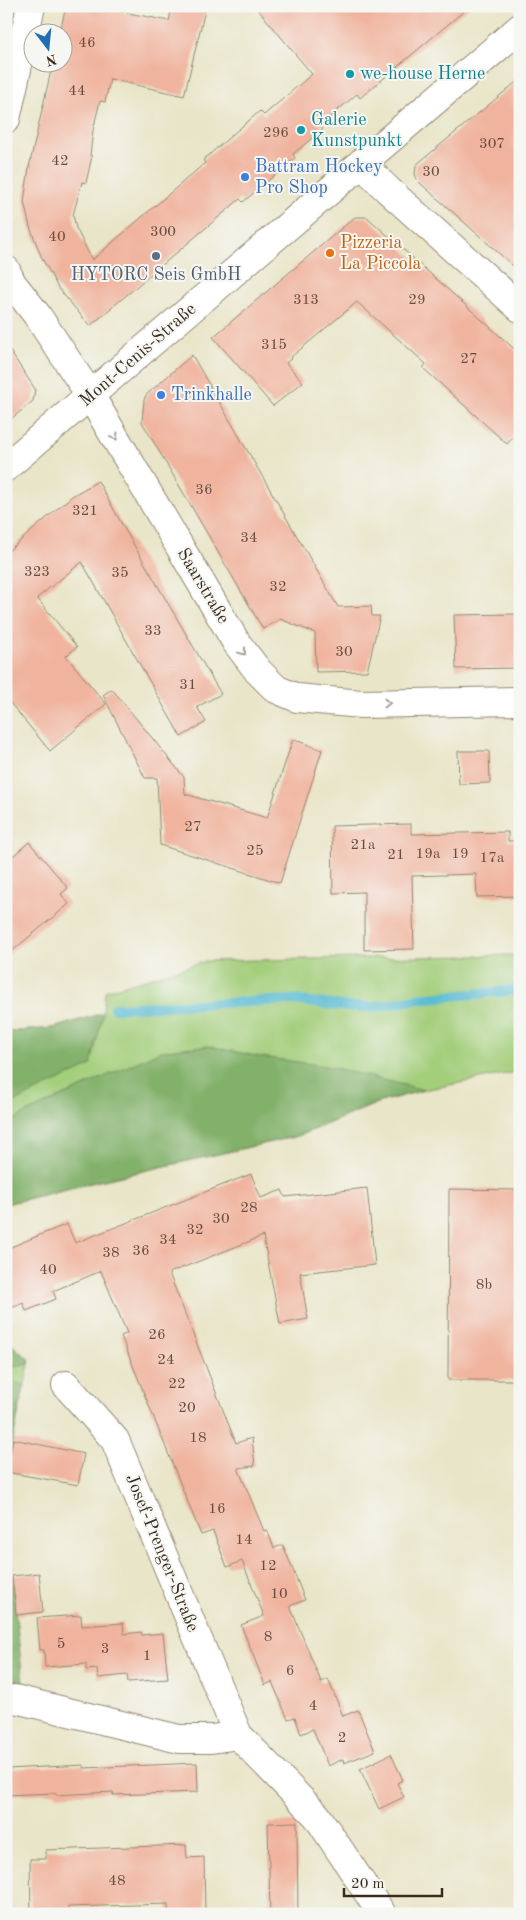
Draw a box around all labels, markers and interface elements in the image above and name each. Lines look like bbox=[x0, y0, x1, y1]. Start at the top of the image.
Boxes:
north arrow bbox=[22, 22, 72, 72]
house number: 46 bbox=[78, 36, 96, 51]
text: N bbox=[44, 51, 58, 68]
place label: we-house Herne bbox=[360, 65, 485, 83]
marker: we-house Herne bbox=[344, 68, 356, 80]
house number: 44 bbox=[68, 84, 86, 99]
place label: Galerie Kunstpunkt bbox=[311, 111, 402, 150]
marker: Galerie Kunstpunkt bbox=[295, 124, 307, 136]
house number: 296 bbox=[263, 126, 289, 141]
house number: 307 bbox=[479, 137, 505, 152]
house number: 42 bbox=[51, 154, 69, 169]
place label: Battram Hockey Pro Shop bbox=[255, 158, 383, 197]
house number: 30 bbox=[422, 165, 440, 180]
marker: Battram Hockey Pro Shop bbox=[239, 171, 251, 183]
house number: 300 bbox=[150, 225, 176, 240]
house number: 40 bbox=[48, 230, 66, 245]
place label: Pizzeria La Piccola bbox=[340, 234, 422, 273]
marker: Pizzeria La Piccola bbox=[324, 247, 336, 259]
marker: HYTORC Seis GmbH bbox=[150, 250, 162, 262]
place label: HYTORC Seis GmbH bbox=[71, 266, 241, 284]
house number: 313 bbox=[293, 293, 319, 308]
house number: 29 bbox=[408, 293, 426, 308]
street label: Mont-Cenis-Straße bbox=[76, 300, 200, 410]
house number: 315 bbox=[261, 338, 287, 353]
house number: 27 bbox=[460, 352, 478, 367]
place label: Trinkhalle bbox=[171, 386, 252, 404]
marker: Trinkhalle bbox=[155, 389, 167, 401]
one-way arrow bbox=[109, 432, 119, 441]
house number: 36 bbox=[195, 483, 213, 498]
house number: 321 bbox=[72, 504, 98, 519]
house number: 34 bbox=[240, 531, 258, 546]
street label: Saarstraße bbox=[174, 545, 232, 627]
house number: 323 bbox=[24, 565, 50, 580]
house number: 35 bbox=[111, 566, 129, 581]
house number: 32 bbox=[269, 580, 287, 595]
house number: 33 bbox=[144, 624, 162, 639]
house number: 30 bbox=[335, 645, 353, 660]
one-way arrow bbox=[237, 646, 246, 656]
house number: 31 bbox=[179, 678, 197, 693]
one-way arrow bbox=[383, 698, 391, 709]
house number: 27 bbox=[184, 820, 202, 835]
house number: 21a bbox=[351, 838, 376, 853]
house number: 25 bbox=[246, 844, 264, 859]
house number: 19a bbox=[416, 847, 441, 862]
house number: 19 bbox=[451, 847, 469, 862]
house number: 21 bbox=[387, 848, 405, 863]
house number: 17a bbox=[480, 851, 505, 866]
house number: 28 bbox=[240, 1201, 258, 1216]
house number: 30 bbox=[212, 1212, 230, 1227]
house number: 32 bbox=[186, 1223, 204, 1238]
house number: 34 bbox=[159, 1233, 177, 1248]
house number: 36 bbox=[132, 1244, 150, 1259]
house number: 38 bbox=[102, 1246, 120, 1261]
house number: 40 bbox=[39, 1263, 57, 1278]
house number: 8b bbox=[476, 1278, 492, 1293]
house number: 26 bbox=[148, 1328, 166, 1343]
house number: 24 bbox=[157, 1353, 175, 1368]
house number: 22 bbox=[168, 1377, 186, 1392]
house number: 20 bbox=[178, 1401, 196, 1416]
house number: 18 bbox=[189, 1431, 207, 1446]
street label: Josef-Prenger-Straße bbox=[122, 1472, 202, 1634]
house number: 16 bbox=[208, 1502, 226, 1517]
house number: 14 bbox=[235, 1533, 253, 1548]
house number: 12 bbox=[259, 1559, 277, 1574]
house number: 10 bbox=[270, 1587, 288, 1602]
house number: 8 bbox=[264, 1630, 272, 1645]
house number: 5 bbox=[57, 1637, 65, 1652]
house number: 3 bbox=[101, 1642, 109, 1657]
house number: 1 bbox=[143, 1649, 151, 1664]
house number: 6 bbox=[286, 1664, 294, 1679]
house number: 4 bbox=[309, 1699, 317, 1714]
house number: 2 bbox=[338, 1731, 346, 1746]
scale bar bbox=[344, 1865, 441, 1897]
house number: 48 bbox=[108, 1874, 126, 1889]
text: 20 m bbox=[351, 1877, 385, 1892]

